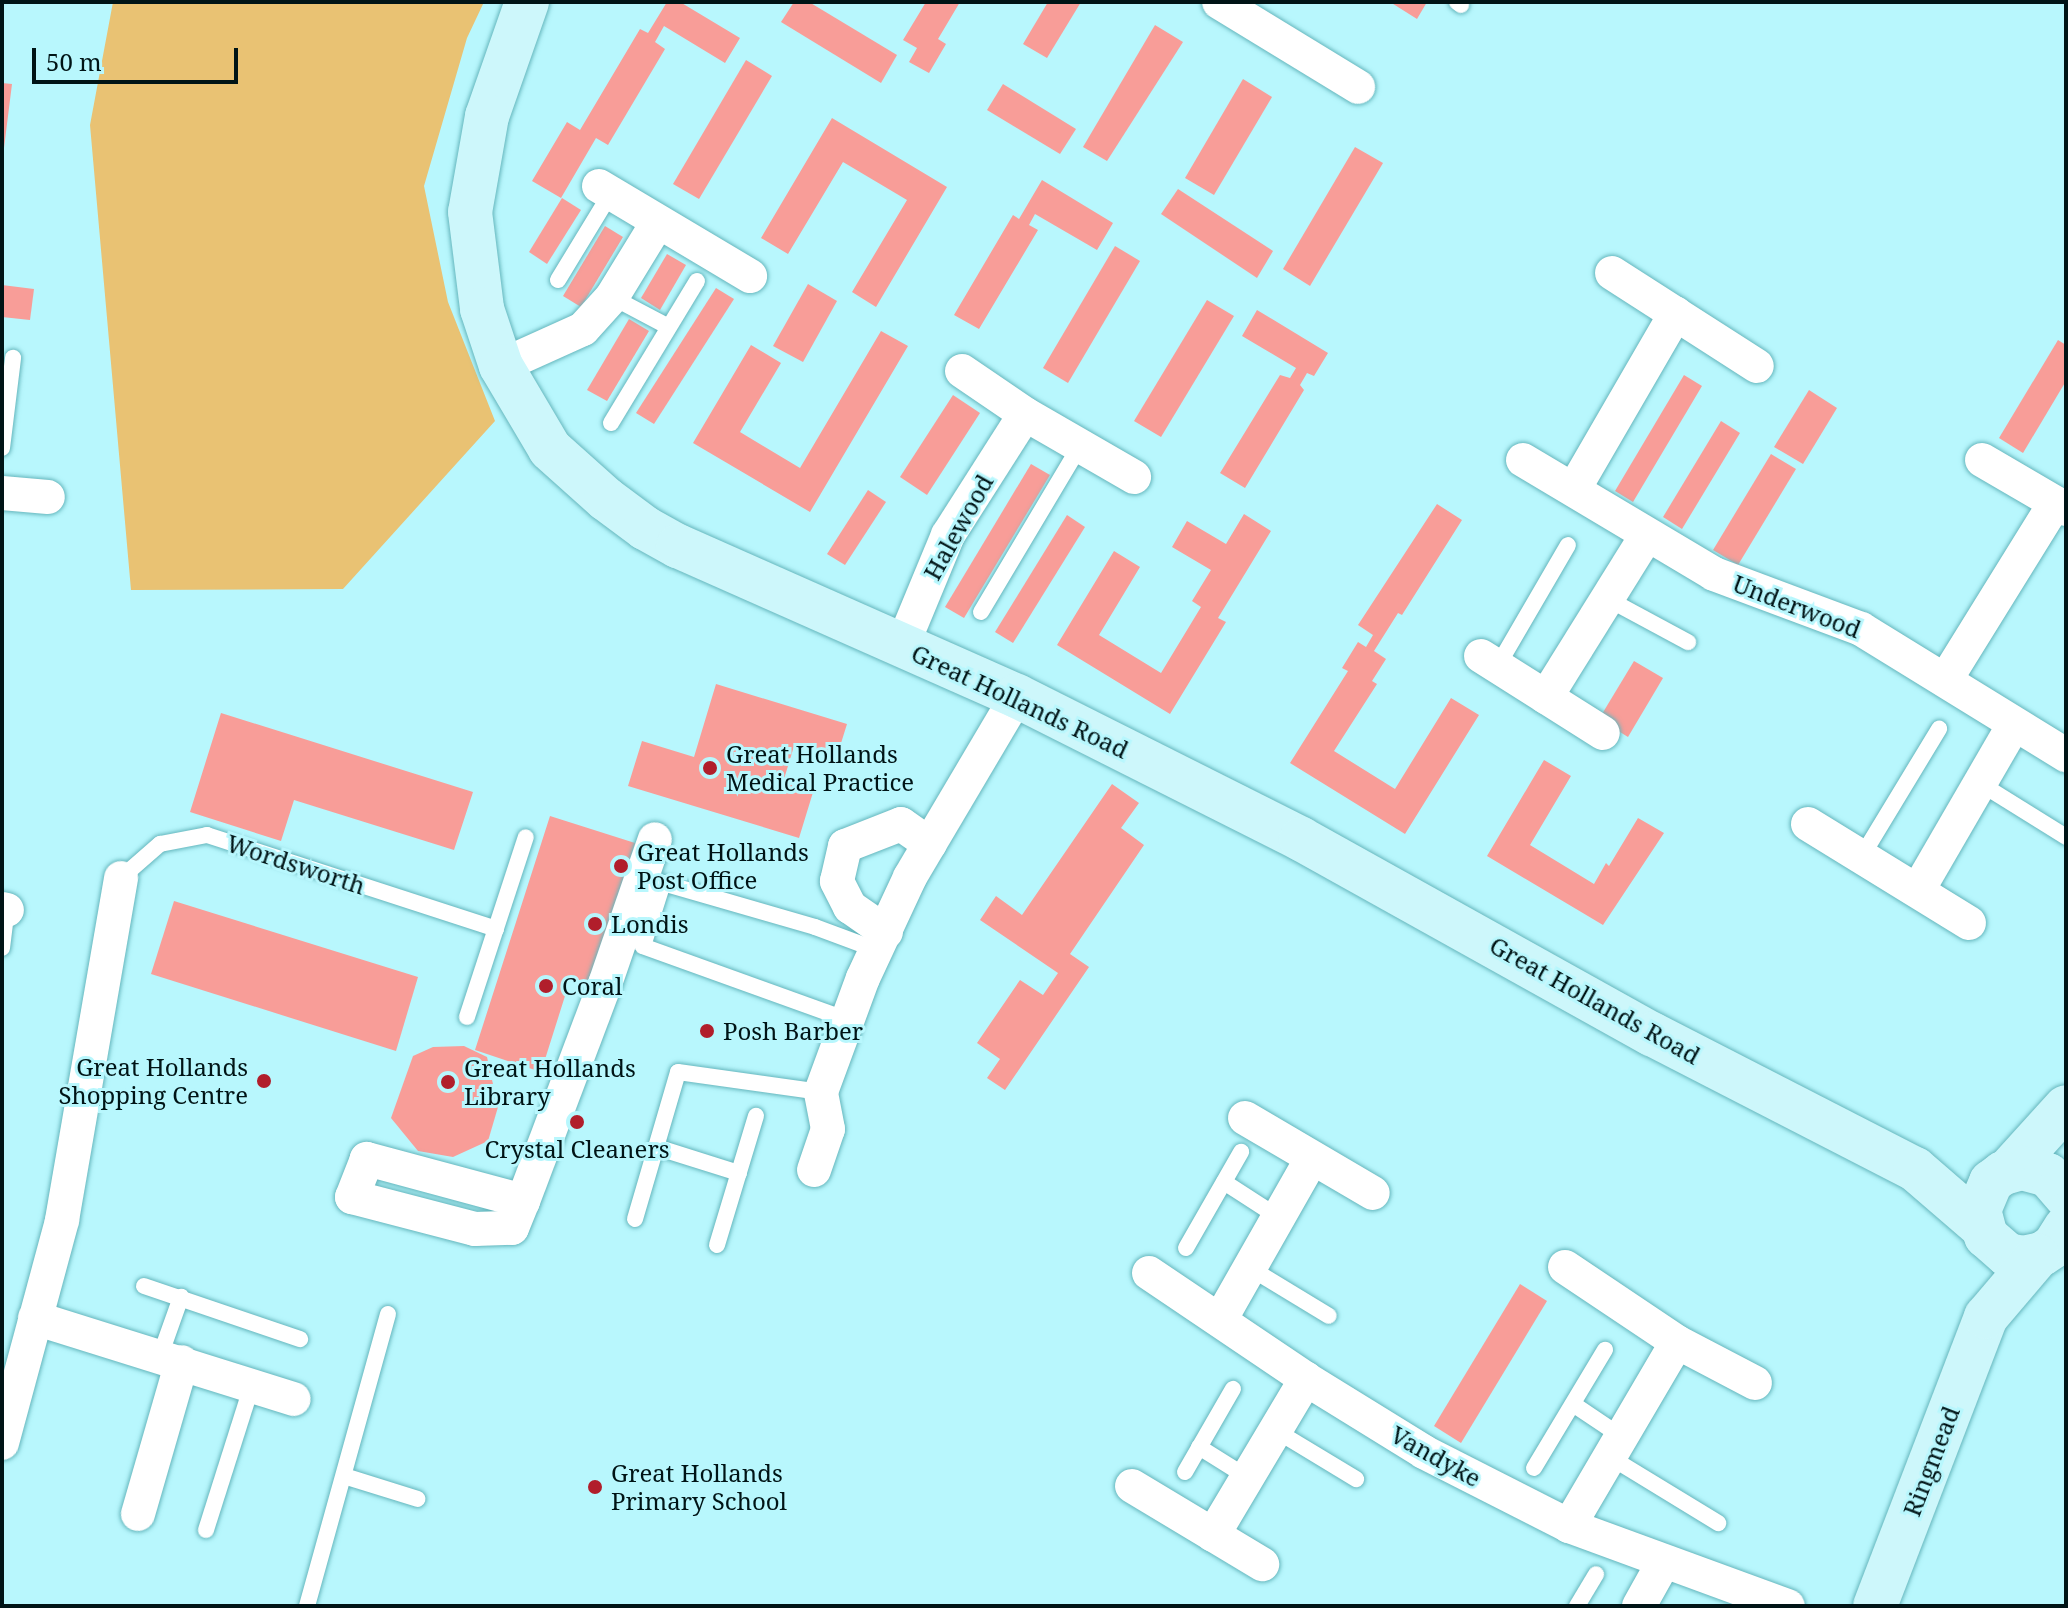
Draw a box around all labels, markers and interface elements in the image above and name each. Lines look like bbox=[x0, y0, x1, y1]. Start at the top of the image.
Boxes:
scale bar bbox=[36, 32, 242, 82]
text: 50 m bbox=[46, 45, 102, 78]
street label: Halewood bbox=[917, 469, 999, 585]
street label: Underwood bbox=[1729, 568, 1865, 644]
street label: Great Hollands Road bbox=[907, 638, 1133, 764]
place label: Great Hollands Medical Practice bbox=[726, 740, 914, 796]
marker: Great Hollands Medical Practice bbox=[701, 759, 719, 777]
street label: Wordsworth bbox=[223, 828, 369, 900]
place label: Great Hollands Post Office bbox=[637, 838, 809, 894]
marker: Great Hollands Post Office bbox=[612, 857, 630, 875]
place label: Londis bbox=[611, 910, 689, 938]
marker: Londis bbox=[586, 915, 604, 933]
street label: Great Hollands Road bbox=[1485, 930, 1705, 1070]
place label: Coral bbox=[562, 972, 622, 1000]
marker: Coral bbox=[537, 977, 555, 995]
place label: Posh Barber bbox=[723, 1017, 863, 1045]
marker: Posh Barber bbox=[698, 1022, 716, 1040]
place label: Great Hollands Shopping Centre bbox=[58, 1053, 248, 1109]
place label: Great Hollands Library bbox=[464, 1054, 636, 1110]
marker: Great Hollands Shopping Centre bbox=[255, 1072, 273, 1090]
marker: Great Hollands Library bbox=[439, 1073, 457, 1091]
marker: Crystal Cleaners bbox=[568, 1113, 586, 1131]
place label: Crystal Cleaners bbox=[484, 1135, 670, 1163]
street label: Ringmead bbox=[1897, 1402, 1965, 1520]
street label: Vandyke bbox=[1386, 1420, 1486, 1492]
place label: Great Hollands Primary School bbox=[611, 1459, 787, 1515]
marker: Great Hollands Primary School bbox=[586, 1478, 604, 1496]

